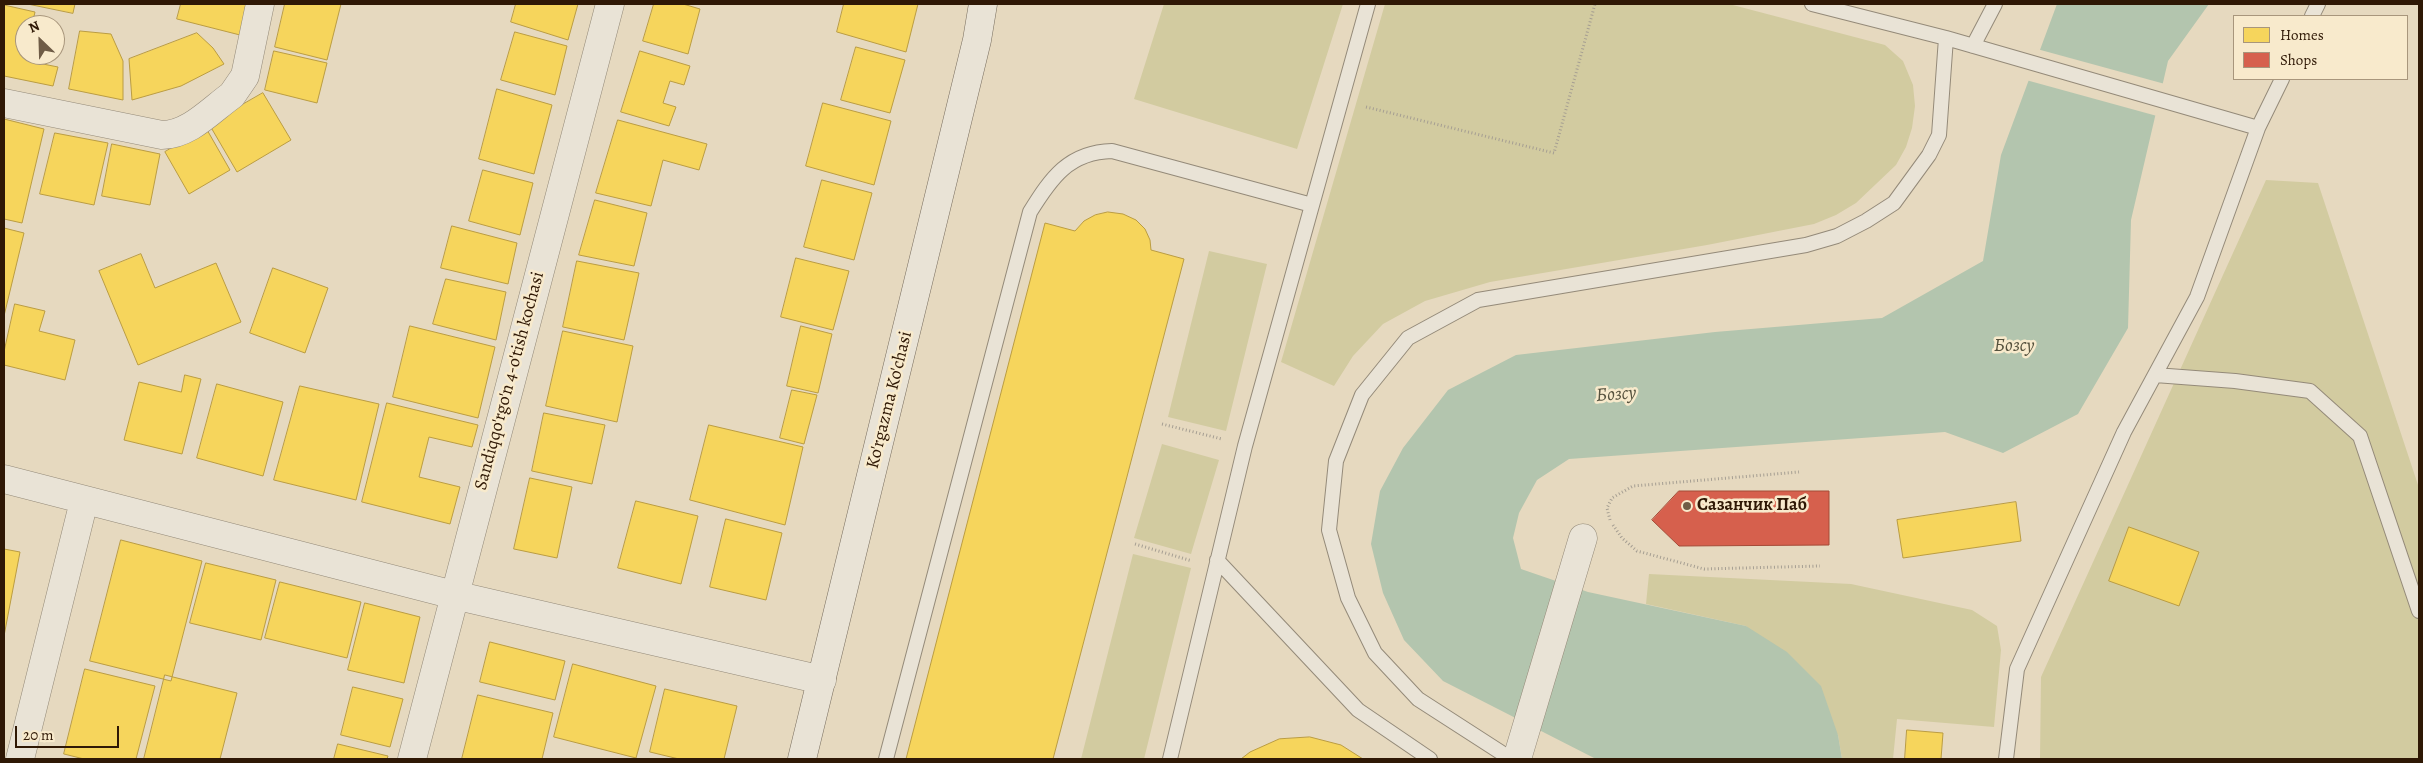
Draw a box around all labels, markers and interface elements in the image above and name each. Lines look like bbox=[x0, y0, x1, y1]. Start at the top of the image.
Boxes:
north arrow bbox=[15, 15, 65, 65]
legend bbox=[2233, 15, 2408, 80]
text: N bbox=[26, 16, 43, 38]
text: Homes bbox=[2280, 25, 2324, 45]
text: Shops bbox=[2280, 50, 2317, 70]
street label: Sandiqqo'rgo'n 4-o'tish kochasi bbox=[470, 269, 550, 493]
street label: Ko'rgazma Ko'chasi bbox=[862, 329, 918, 471]
water label: Бозсу bbox=[1994, 335, 2034, 357]
water label: Бозсу bbox=[1595, 382, 1637, 408]
place label: Сазанчик Паб bbox=[1697, 495, 1807, 517]
marker: Сазанчик Паб bbox=[1681, 500, 1693, 512]
scale bar bbox=[18, 716, 121, 748]
text: 20 m bbox=[23, 725, 54, 745]

